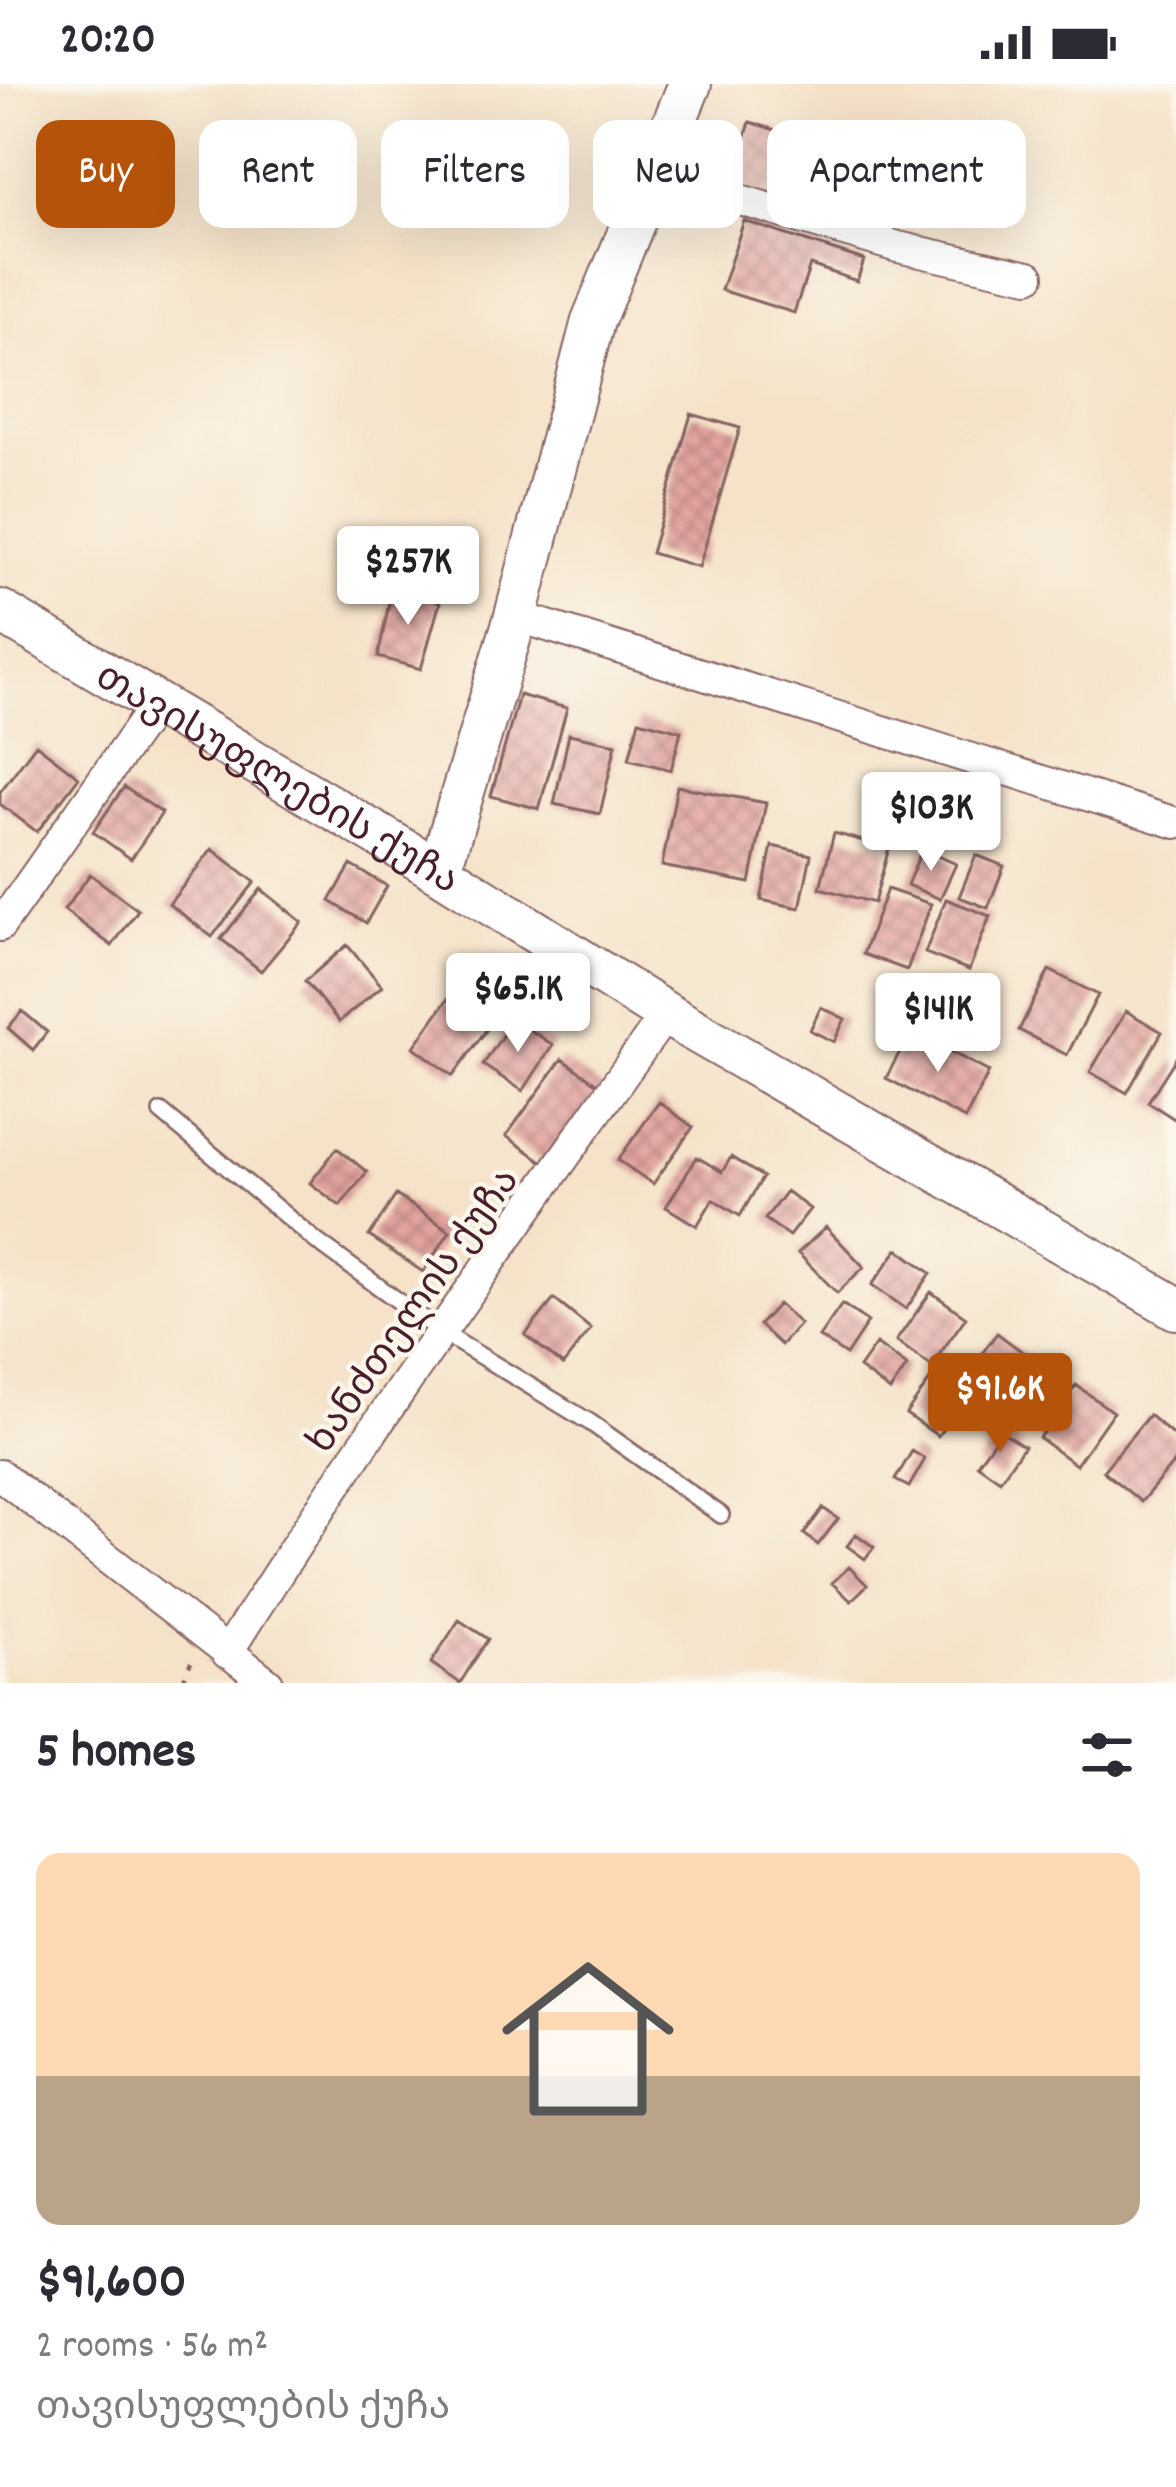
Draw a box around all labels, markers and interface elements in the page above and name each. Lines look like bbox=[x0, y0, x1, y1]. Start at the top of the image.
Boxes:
text: 20:20 bbox=[60, 10, 156, 74]
chip: Buy bbox=[36, 120, 175, 228]
chip: Rent bbox=[199, 120, 357, 228]
chip: Filters bbox=[381, 120, 569, 228]
chip: New bbox=[593, 120, 743, 228]
chip: Apartment bbox=[767, 120, 1026, 228]
pin: $257K bbox=[324, 526, 492, 628]
text: $257K bbox=[364, 537, 452, 592]
street label: თავისუფლების ქუჩა bbox=[83, 652, 468, 911]
pin: $103K bbox=[847, 772, 1015, 874]
text: $103K bbox=[889, 783, 973, 838]
pin: $65.1K bbox=[420, 953, 616, 1055]
text: $65.1K bbox=[473, 964, 563, 1019]
pin: $141K bbox=[854, 973, 1022, 1075]
text: $141K bbox=[902, 984, 974, 1039]
street label: ხანძთელის ქუჩა bbox=[297, 1159, 536, 1467]
pin: $91.6K bbox=[902, 1353, 1098, 1455]
text: $91.6K bbox=[955, 1364, 1045, 1419]
text: 5 homes bbox=[36, 1719, 196, 1791]
icon: filters bbox=[1074, 1722, 1140, 1788]
icon: home bbox=[480, 1931, 696, 2147]
text: $91,600 bbox=[36, 2249, 187, 2321]
text: 2 rooms · 56 m² bbox=[36, 2321, 268, 2376]
text: თავისუფლების ქუჩა bbox=[36, 2383, 450, 2438]

